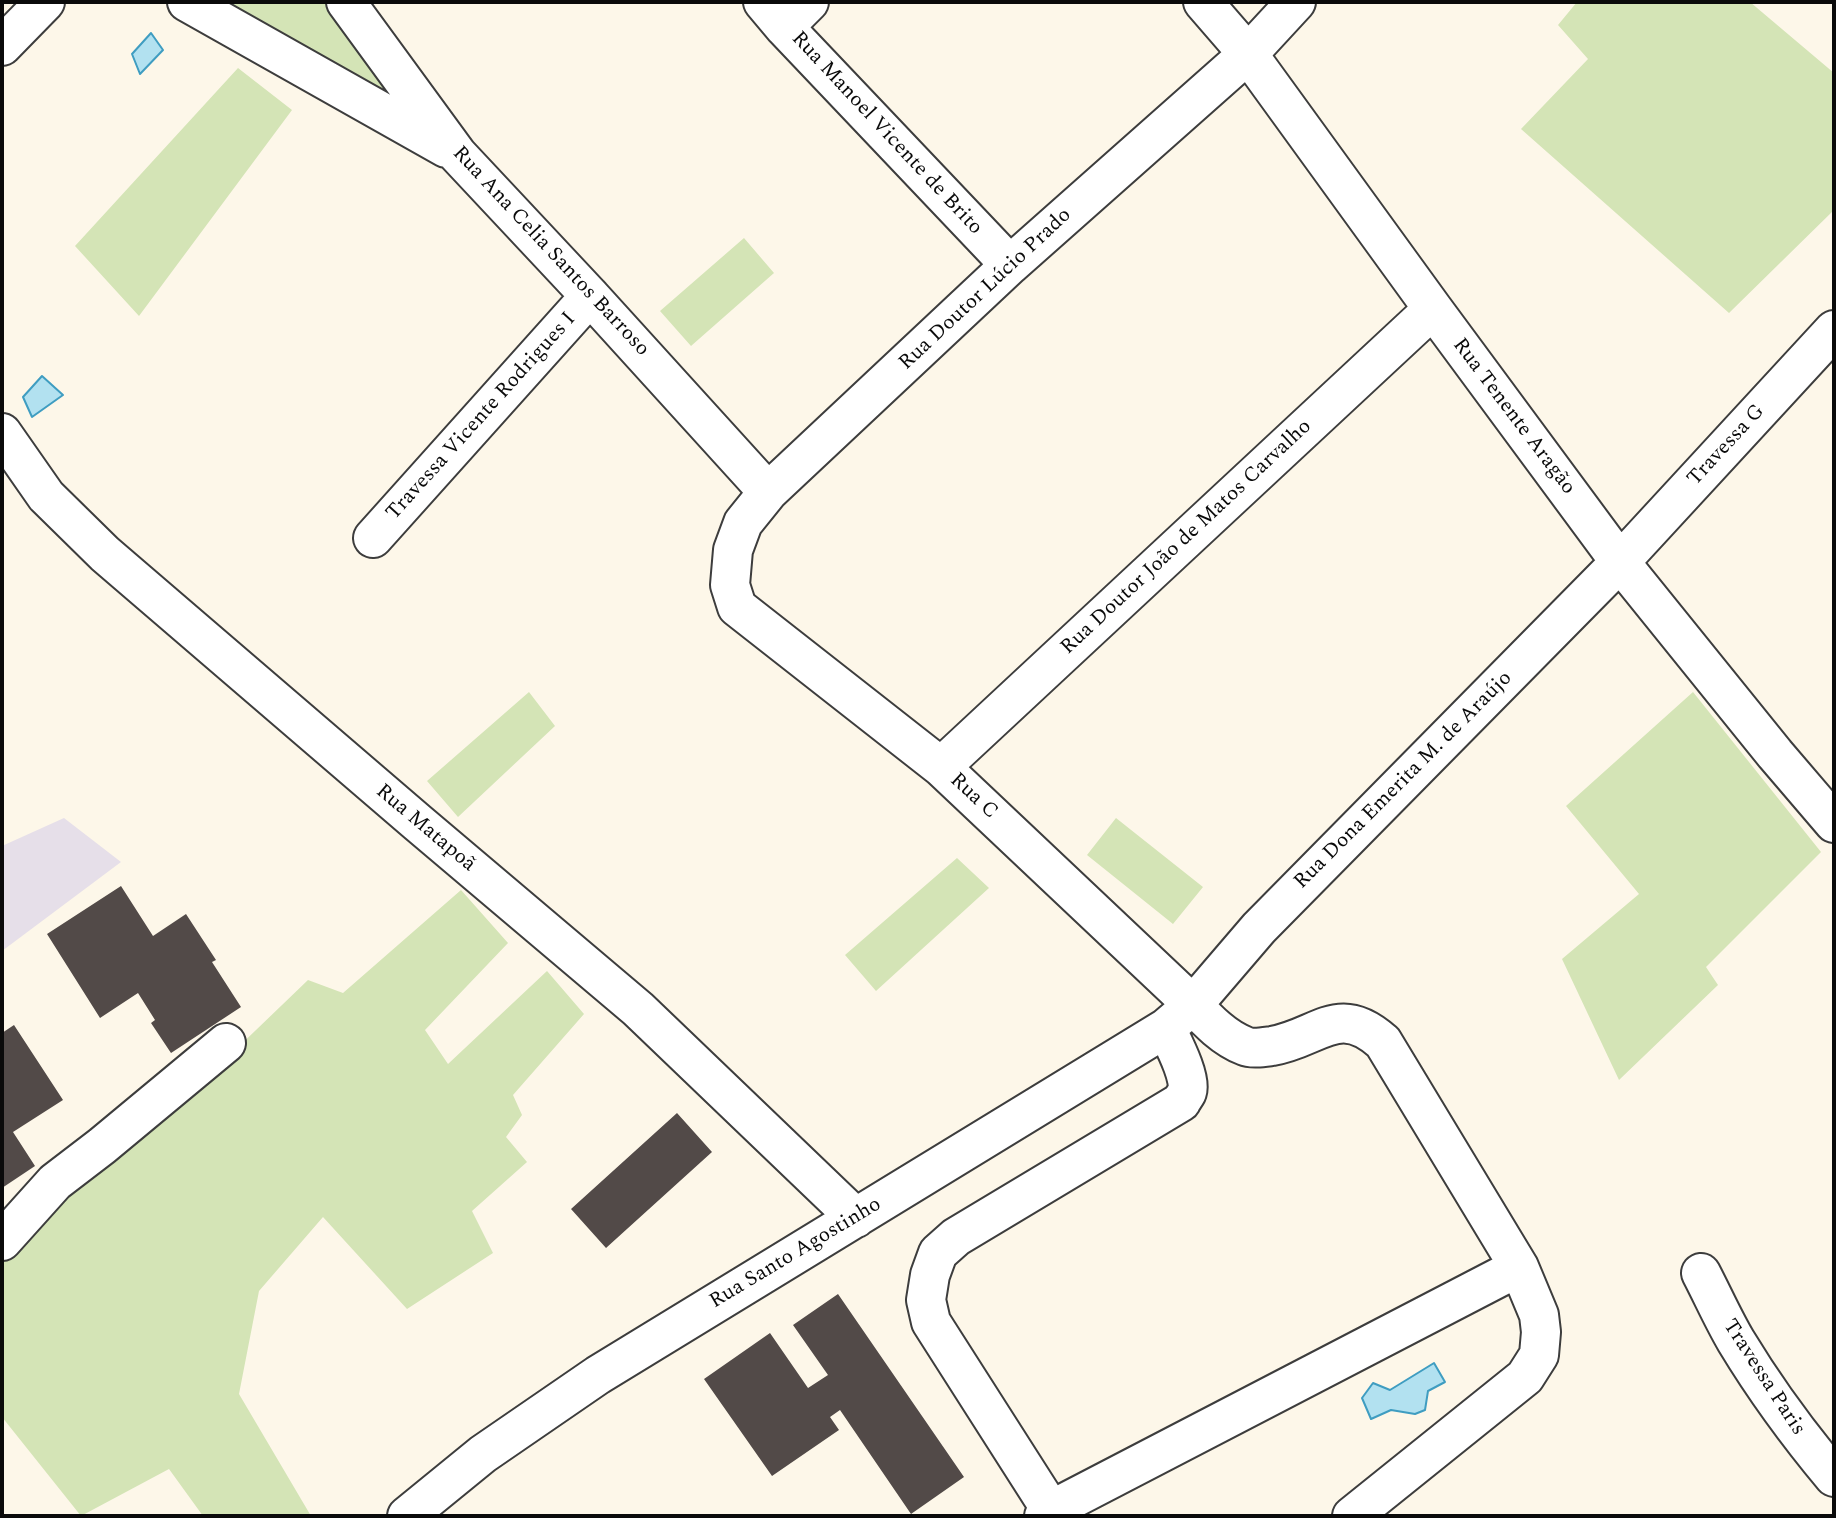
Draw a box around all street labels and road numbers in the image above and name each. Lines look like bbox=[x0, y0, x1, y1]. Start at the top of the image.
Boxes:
street label: Rua Manoel Vicente de Brito bbox=[785, 27, 987, 241]
street label: Rua Ana Celia Santos Barroso bbox=[446, 142, 654, 362]
street label: Rua Doutor Lúcio Prado bbox=[895, 204, 1077, 376]
street label: Travessa Vicente Rodrigues I bbox=[382, 308, 582, 526]
street label: Rua Tenente Aragão bbox=[1446, 334, 1580, 500]
street label: Travessa G bbox=[1683, 400, 1771, 492]
street label: Rua Doutor João de Matos Carvalho bbox=[1056, 415, 1318, 661]
street label: Rua Dona Emerita M. de Araújo bbox=[1290, 667, 1518, 895]
street label: Rua C bbox=[944, 769, 1002, 825]
street label: Rua Matapoã bbox=[370, 780, 480, 878]
street label: Rua Santo Agostinho bbox=[706, 1193, 886, 1315]
street label: Travessa Paris bbox=[1716, 1315, 1810, 1441]

